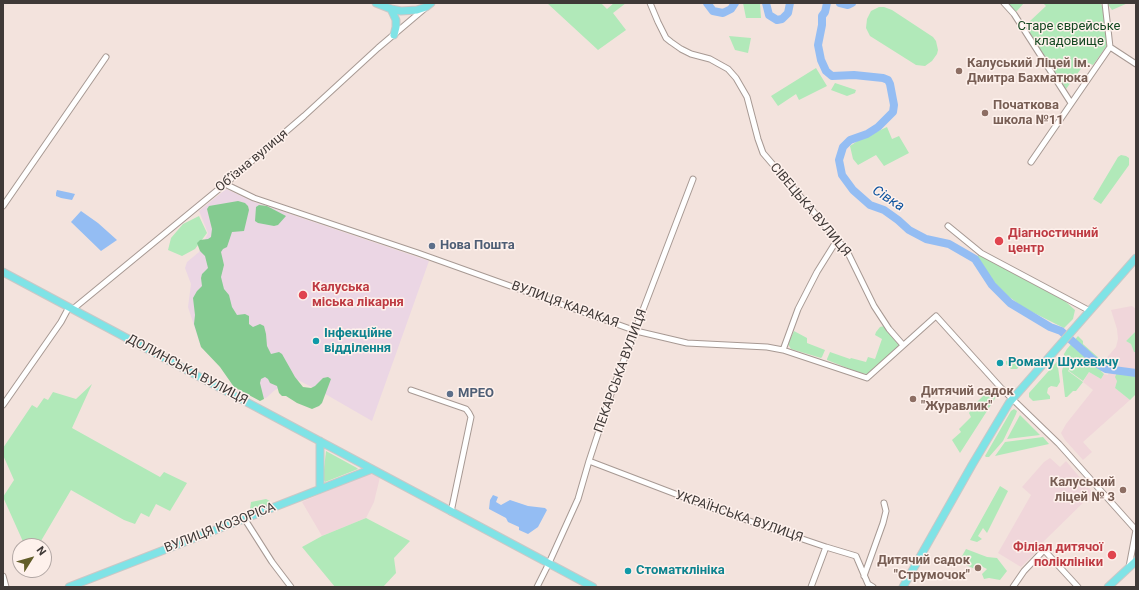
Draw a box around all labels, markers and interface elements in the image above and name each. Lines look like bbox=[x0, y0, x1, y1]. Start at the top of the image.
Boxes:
park label: Старе єврейське кладовище bbox=[1018, 19, 1120, 50]
place label: Калуський Ліцей ім. Дмитра Бахматюка bbox=[967, 56, 1091, 87]
marker: Калуський Ліцей ім. Дмитра Бахматюка bbox=[954, 66, 964, 76]
place label: Початкова школа №11 bbox=[993, 98, 1064, 129]
marker: Початкова школа №11 bbox=[980, 108, 990, 118]
street label: Обʼїзна вулиця bbox=[213, 126, 291, 196]
street label: СІВЕЦЬКА ВУЛИЦЯ bbox=[766, 160, 854, 260]
water label: Сівка bbox=[869, 183, 907, 215]
place label: Діагностичний центр bbox=[1008, 226, 1098, 257]
marker: Діагностичний центр bbox=[993, 235, 1005, 247]
place label: Нова Пошта bbox=[440, 238, 515, 254]
marker: Нова Пошта bbox=[427, 241, 437, 251]
street label: ВУЛИЦЯ КАРАКАЯ bbox=[509, 278, 621, 332]
place label: Калуська міська лікарня bbox=[312, 280, 404, 311]
marker: Калуська міська лікарня bbox=[297, 289, 309, 301]
street label: ПЕКАРСЬКА ВУЛИЦЯ bbox=[591, 307, 651, 435]
place label: Інфекційне відділення bbox=[324, 326, 392, 357]
street label: ДОЛИНСЬКА ВУЛИЦЯ bbox=[124, 331, 250, 409]
marker: Інфекційне відділення bbox=[311, 336, 321, 346]
place label: Роману Шухевичу bbox=[1008, 355, 1119, 371]
marker: Роману Шухевичу bbox=[995, 358, 1005, 368]
place label: Дитячий садок "Журавлик" bbox=[921, 384, 1014, 415]
place label: МРЕО bbox=[458, 386, 494, 402]
marker: МРЕО bbox=[445, 389, 455, 399]
marker: Дитячий садок "Журавлик" bbox=[908, 394, 918, 404]
place label: Калуський ліцей № 3 bbox=[1050, 475, 1115, 506]
marker: Калуський ліцей № 3 bbox=[1118, 485, 1128, 495]
street label: УКРАЇНСЬКА ВУЛИЦЯ bbox=[673, 488, 805, 546]
street label: ВУЛИЦЯ КОЗОРІСА bbox=[162, 500, 278, 556]
north arrow bbox=[12, 538, 52, 578]
place label: Філіал дитячої поліклініки bbox=[1013, 540, 1103, 571]
text: N bbox=[34, 544, 49, 558]
marker: Філіал дитячої поліклініки bbox=[1106, 549, 1118, 561]
place label: Дитячий садок "Струмочок" bbox=[877, 553, 970, 584]
place label: Стоматклініка bbox=[636, 563, 725, 579]
marker: Дитячий садок "Струмочок" bbox=[973, 563, 983, 573]
marker: Стоматклініка bbox=[623, 566, 633, 576]

